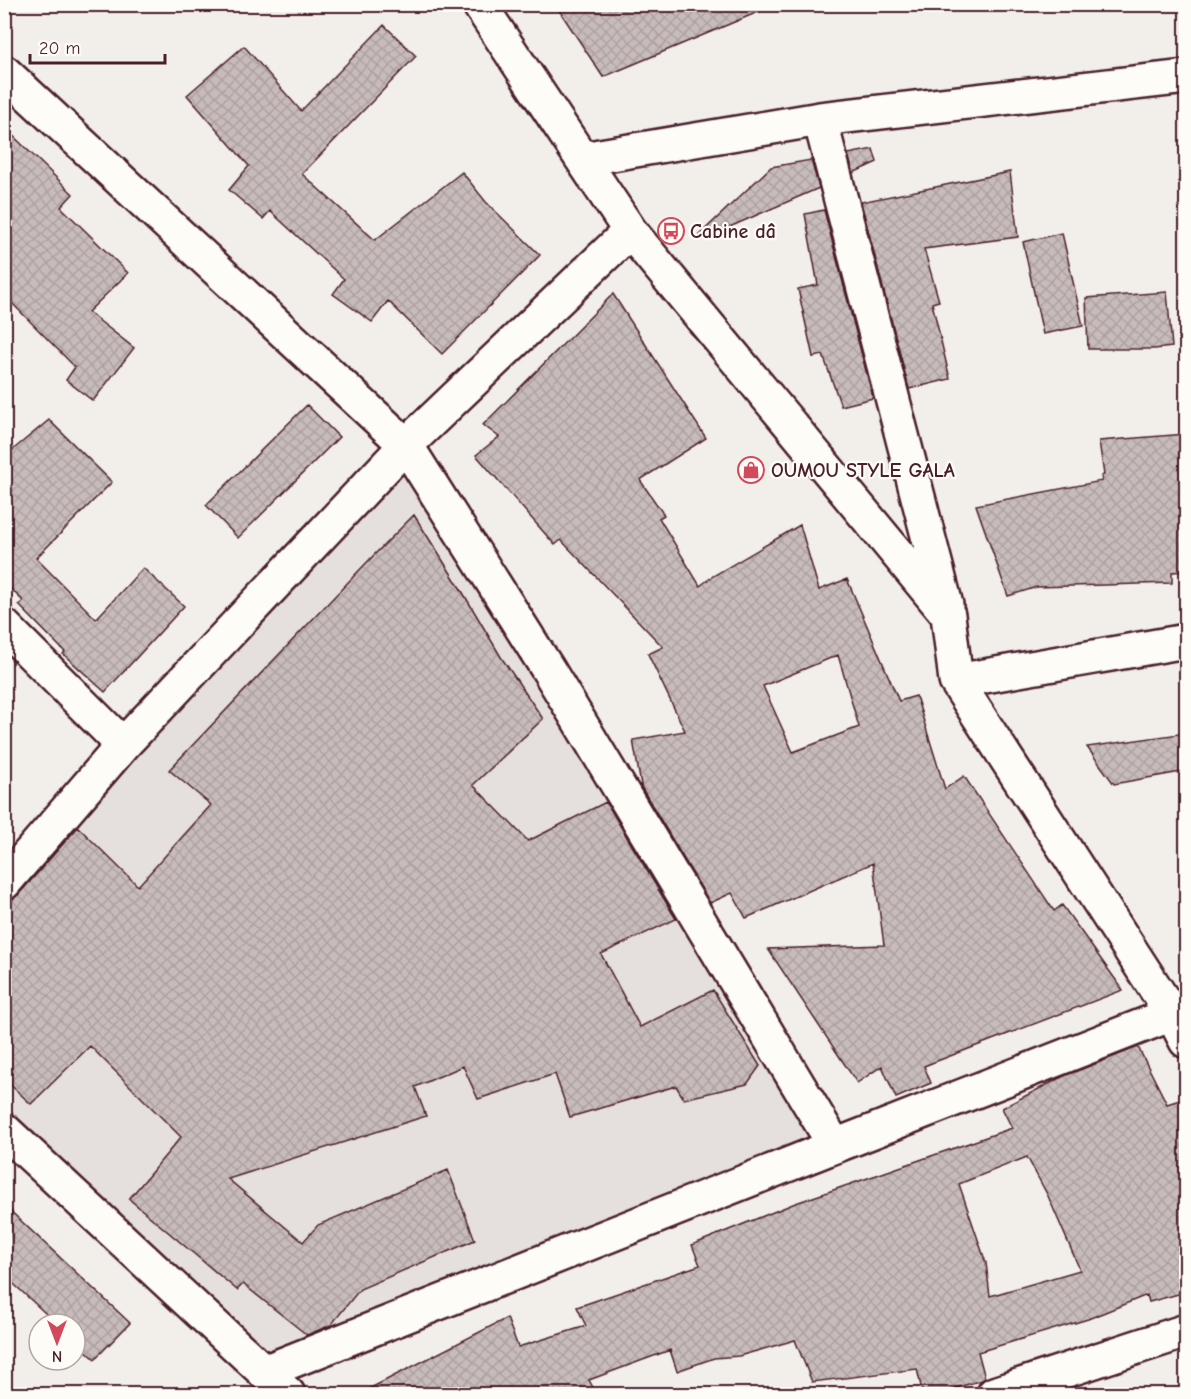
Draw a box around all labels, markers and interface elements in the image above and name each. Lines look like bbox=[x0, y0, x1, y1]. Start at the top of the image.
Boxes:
scale bar bbox=[30, 27, 165, 65]
text: 20 m bbox=[39, 38, 80, 59]
bus stop icon: Cabine dâ bbox=[656, 216, 686, 246]
place label: Cabine dâ bbox=[690, 220, 776, 243]
shop icon: OUMOU STYLE GALA bbox=[736, 455, 766, 485]
place label: OUMOU STYLE GALA bbox=[771, 459, 955, 482]
north arrow bbox=[27, 1312, 87, 1372]
text: N bbox=[52, 1347, 62, 1365]

